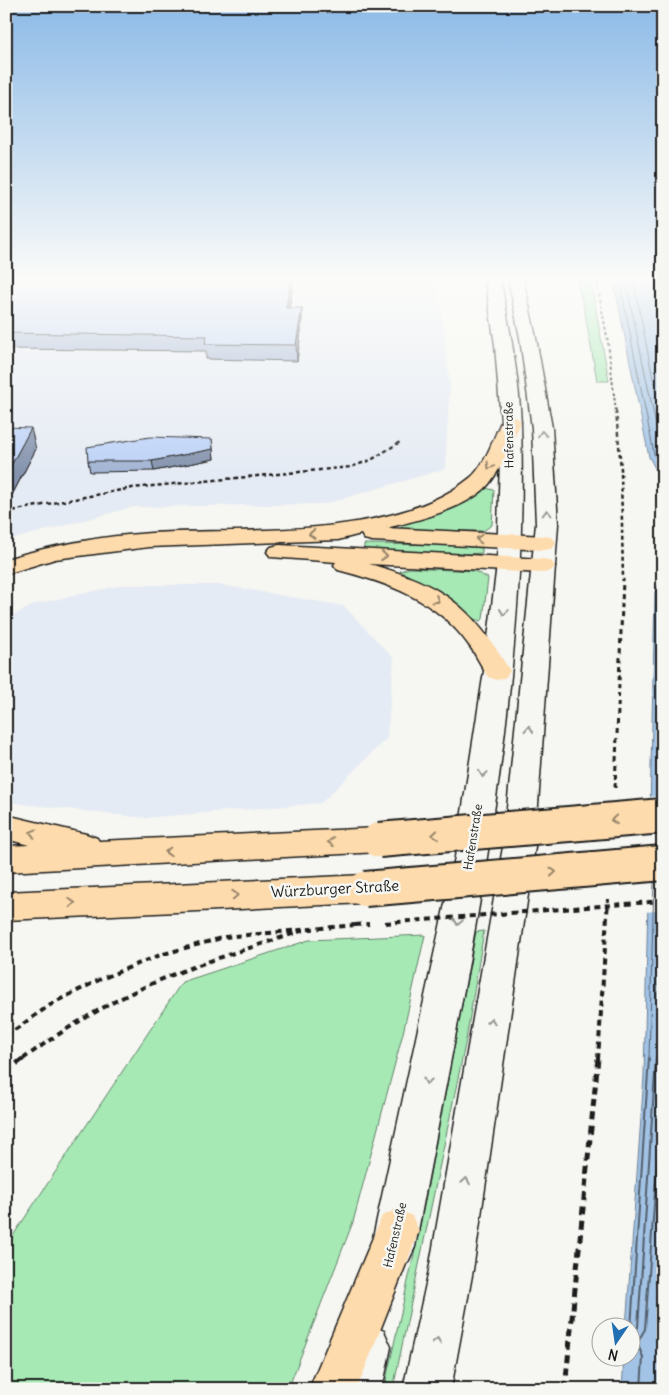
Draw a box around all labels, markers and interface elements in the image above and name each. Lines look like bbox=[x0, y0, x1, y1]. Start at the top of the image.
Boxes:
street label: Hafenstraße bbox=[500, 402, 517, 468]
one-way arrow bbox=[537, 430, 548, 438]
one-way arrow bbox=[487, 460, 497, 469]
one-way arrow bbox=[542, 509, 552, 517]
one-way arrow bbox=[308, 529, 316, 539]
one-way arrow bbox=[475, 533, 483, 544]
one-way arrow bbox=[380, 550, 388, 561]
one-way arrow bbox=[431, 594, 440, 603]
one-way arrow bbox=[498, 609, 509, 617]
one-way arrow bbox=[523, 725, 534, 733]
one-way arrow bbox=[478, 770, 489, 778]
street label: Hafenstraße bbox=[460, 803, 485, 871]
one-way arrow bbox=[610, 815, 618, 826]
one-way arrow bbox=[30, 829, 38, 839]
one-way arrow bbox=[430, 829, 438, 840]
one-way arrow bbox=[326, 837, 334, 848]
one-way arrow bbox=[164, 846, 172, 857]
one-way arrow bbox=[550, 867, 558, 878]
street label: Würzburger Straße bbox=[270, 876, 400, 901]
one-way arrow bbox=[231, 890, 239, 900]
one-way arrow bbox=[69, 898, 77, 908]
one-way arrow bbox=[454, 917, 464, 926]
one-way arrow bbox=[486, 1016, 496, 1025]
one-way arrow bbox=[422, 1077, 433, 1085]
one-way arrow bbox=[460, 1177, 470, 1185]
street label: Hafenstraße bbox=[380, 1201, 409, 1269]
north arrow bbox=[592, 1318, 642, 1368]
one-way arrow bbox=[431, 1337, 442, 1345]
text: N bbox=[606, 1345, 620, 1365]

